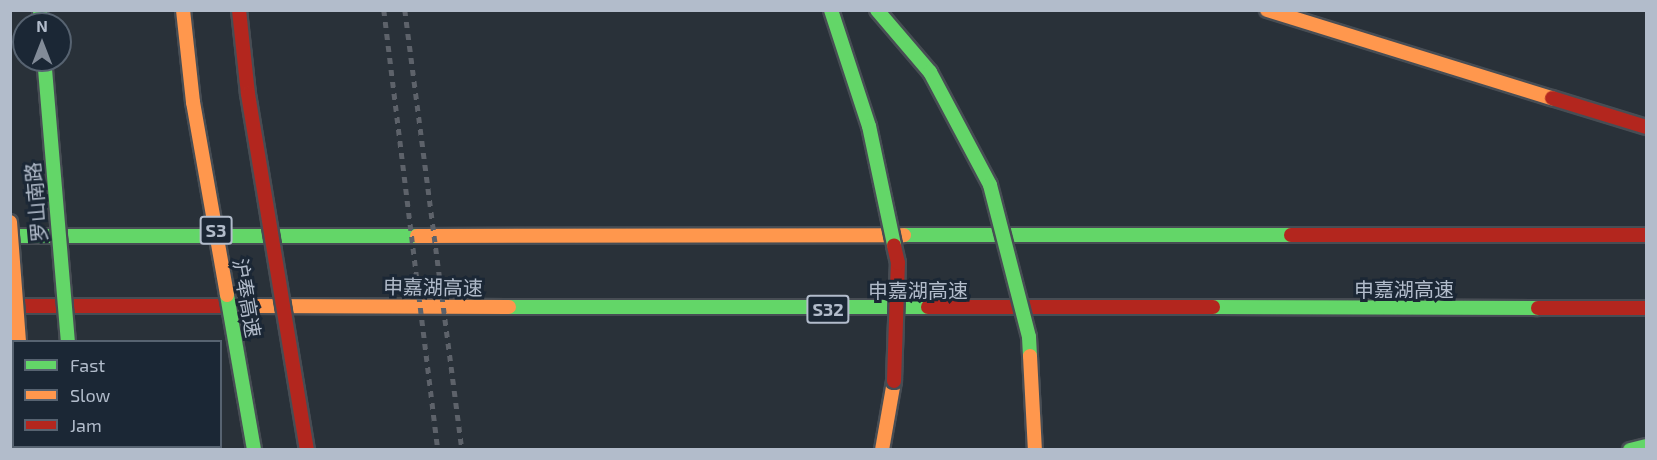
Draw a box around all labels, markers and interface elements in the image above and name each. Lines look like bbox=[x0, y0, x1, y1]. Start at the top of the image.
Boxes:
north arrow bbox=[12, 12, 72, 72]
text: N bbox=[36, 16, 48, 35]
street label: 罗山南路 bbox=[21, 161, 51, 243]
road number: S3 bbox=[200, 215, 232, 245]
street label: 沪奉高速 bbox=[228, 257, 266, 339]
street label: 申嘉湖高速 bbox=[383, 274, 483, 300]
street label: 申嘉湖高速 bbox=[1354, 277, 1454, 301]
street label: 申嘉湖高速 bbox=[868, 278, 968, 302]
road number: S32 bbox=[806, 294, 850, 324]
legend bbox=[12, 340, 222, 448]
text: Fast bbox=[70, 354, 105, 376]
text: Slow bbox=[70, 384, 110, 406]
text: Jam bbox=[70, 414, 102, 436]

